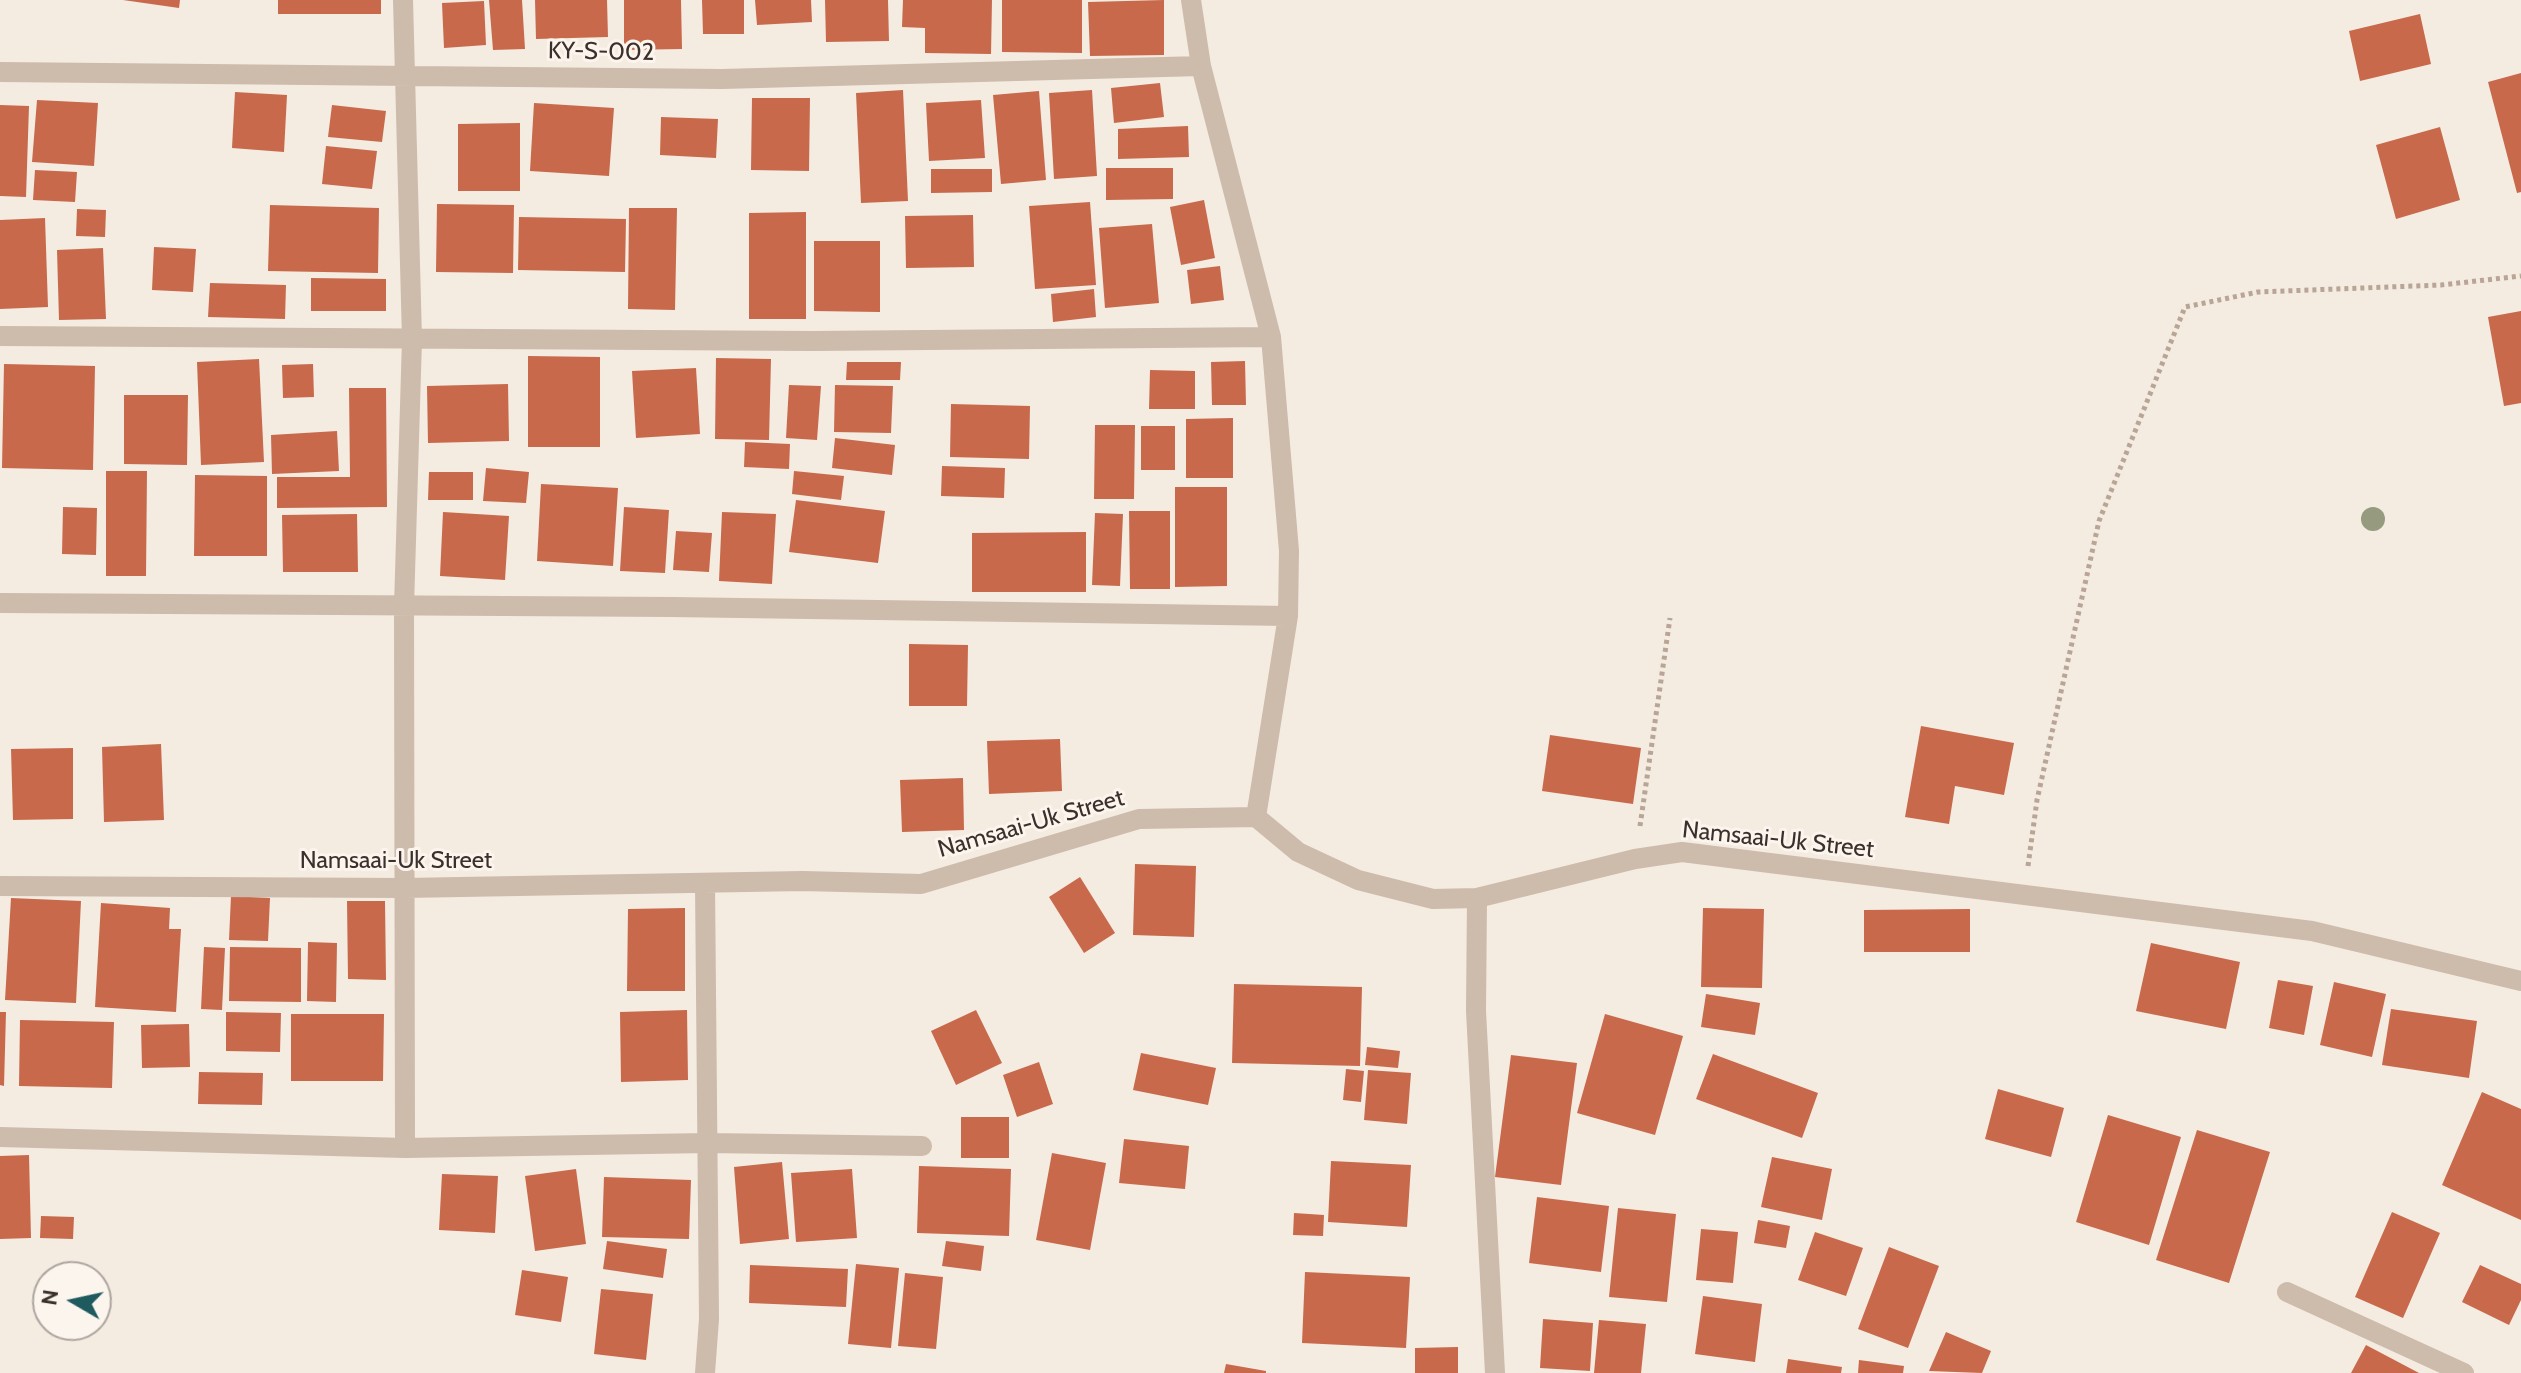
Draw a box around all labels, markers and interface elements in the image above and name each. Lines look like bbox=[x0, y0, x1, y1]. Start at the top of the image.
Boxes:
street label: KY-S-002 bbox=[548, 37, 654, 67]
street label: Namsaai-Uk Street bbox=[935, 784, 1127, 864]
street label: Namsaai-Uk Street bbox=[1681, 816, 1875, 864]
street label: Namsaai-Uk Street bbox=[300, 847, 492, 875]
north arrow bbox=[32, 1261, 112, 1341]
text: N bbox=[35, 1288, 64, 1307]

